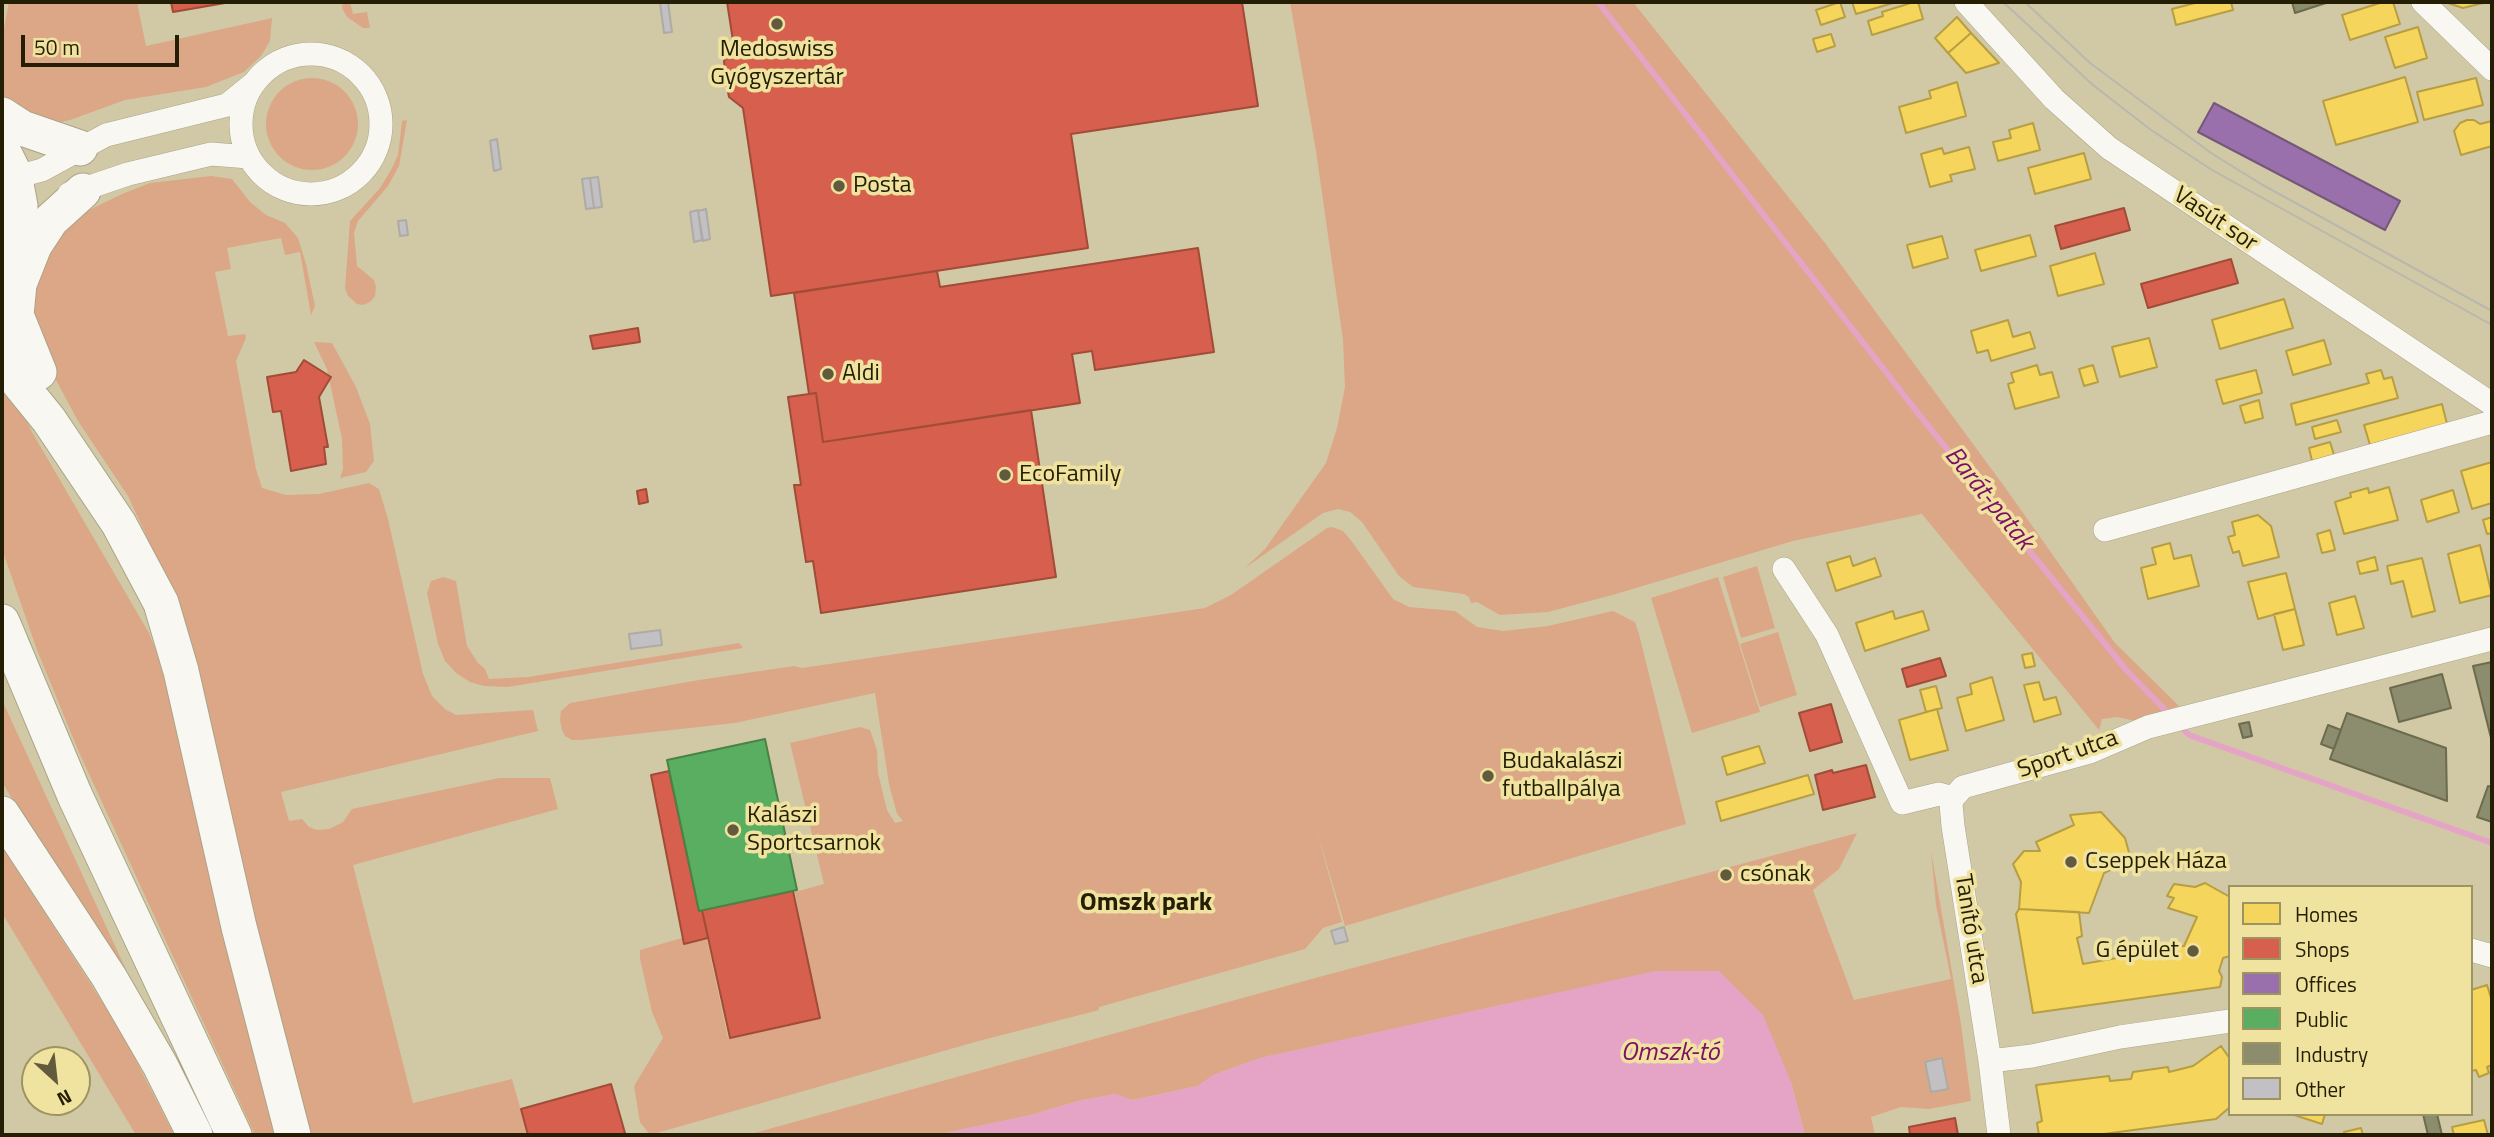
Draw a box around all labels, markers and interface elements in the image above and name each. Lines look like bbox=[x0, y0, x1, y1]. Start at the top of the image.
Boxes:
marker: Medoswiss Gyógyszertár bbox=[769, 16, 785, 32]
scale bar bbox=[24, 21, 182, 65]
text: 50 m bbox=[34, 31, 80, 63]
place label: Medoswiss Gyógyszertár bbox=[710, 36, 844, 92]
place label: Posta bbox=[853, 172, 911, 200]
marker: Posta bbox=[831, 178, 847, 194]
street label: Vasút sor bbox=[2168, 181, 2262, 259]
place label: Aldi bbox=[842, 360, 880, 388]
marker: Aldi bbox=[820, 366, 836, 382]
water label: Barát-patak bbox=[1937, 441, 2039, 557]
place label: EcoFamily bbox=[1019, 461, 1121, 489]
marker: EcoFamily bbox=[997, 467, 1013, 483]
street label: Sport utca bbox=[2014, 724, 2122, 786]
place label: Budakalászi futballpálya bbox=[1502, 748, 1623, 804]
marker: Budakalászi futballpálya bbox=[1480, 768, 1496, 784]
place label: Kalászi Sportcsarnok bbox=[747, 802, 881, 858]
marker: Kalászi Sportcsarnok bbox=[725, 822, 741, 838]
place label: Cseppek Háza bbox=[2085, 848, 2227, 876]
marker: Cseppek Háza bbox=[2063, 854, 2079, 870]
place label: csónak bbox=[1740, 861, 1811, 889]
marker: csónak bbox=[1718, 867, 1734, 883]
street label: Tanító utca bbox=[1947, 872, 1993, 986]
legend bbox=[2228, 885, 2473, 1116]
district label: Omszk park bbox=[1080, 888, 1212, 920]
text: Homes bbox=[2295, 898, 2358, 930]
text: Shops bbox=[2295, 933, 2350, 965]
place label: G épület bbox=[2095, 937, 2179, 965]
marker: G épület bbox=[2185, 943, 2201, 959]
text: Offices bbox=[2295, 968, 2357, 1000]
text: Public bbox=[2295, 1003, 2348, 1035]
water label: Omszk-tó bbox=[1621, 1038, 1719, 1070]
text: Industry bbox=[2295, 1038, 2368, 1070]
north arrow bbox=[21, 1046, 91, 1116]
text: Other bbox=[2295, 1073, 2345, 1105]
text: N bbox=[52, 1082, 77, 1114]

